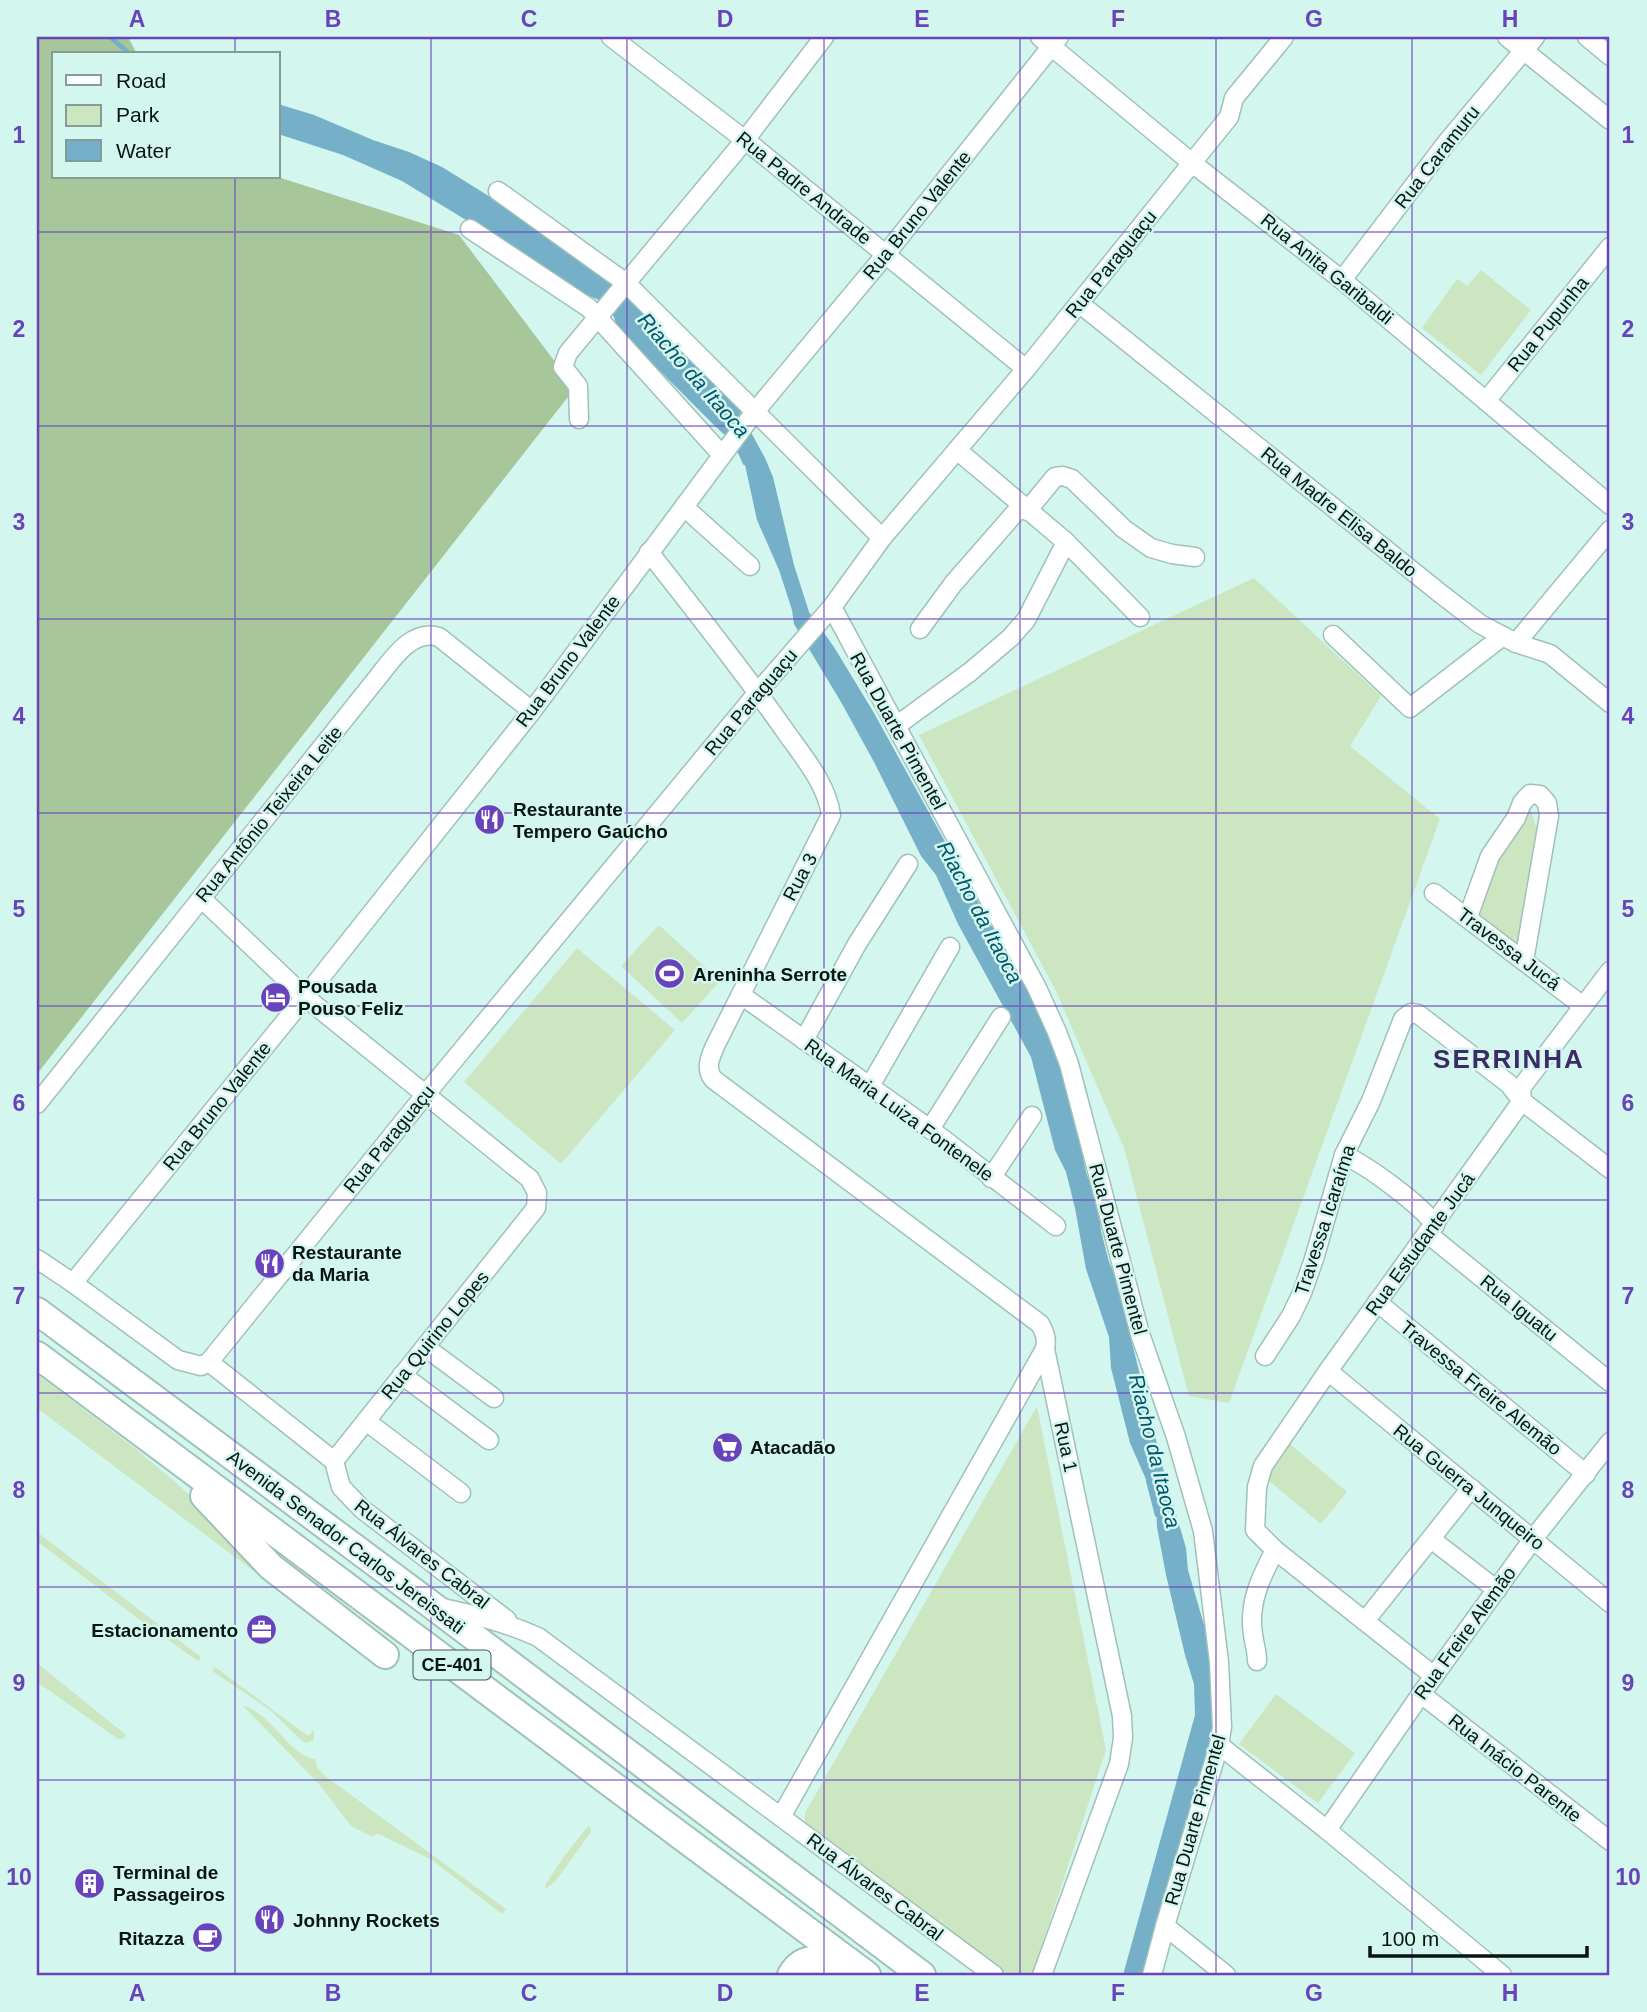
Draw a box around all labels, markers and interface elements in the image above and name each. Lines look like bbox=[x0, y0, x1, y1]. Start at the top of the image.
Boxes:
text: A bbox=[129, 6, 145, 32]
text: B bbox=[325, 6, 341, 32]
text: C bbox=[521, 6, 537, 32]
text: D bbox=[717, 6, 733, 32]
text: E bbox=[914, 6, 930, 32]
text: F bbox=[1111, 6, 1125, 32]
text: G bbox=[1305, 6, 1323, 32]
text: H bbox=[1502, 6, 1518, 32]
legend bbox=[52, 52, 280, 178]
text: Road bbox=[116, 69, 166, 92]
street label: Rua Caramuru bbox=[1390, 101, 1484, 213]
text: Park bbox=[116, 103, 160, 126]
text: 1 bbox=[13, 122, 26, 148]
text: 1 bbox=[1622, 122, 1635, 148]
street label: Rua Padre Andrade bbox=[733, 127, 875, 249]
text: Water bbox=[116, 139, 171, 162]
street label: Rua Bruno Valente bbox=[859, 147, 975, 283]
street label: Rua Paraguaçu bbox=[1061, 206, 1161, 322]
street label: Rua Anita Garibaldi bbox=[1257, 209, 1397, 329]
street label: Rua Pupunha bbox=[1503, 272, 1593, 376]
water label: Riacho da Itaoca bbox=[634, 308, 754, 442]
text: 2 bbox=[13, 316, 25, 342]
text: 2 bbox=[1622, 316, 1634, 342]
street label: Rua Madre Elisa Baldo bbox=[1257, 443, 1421, 581]
text: 3 bbox=[13, 509, 25, 535]
text: 3 bbox=[1622, 509, 1634, 535]
street label: Rua Bruno Valente bbox=[512, 591, 624, 731]
street label: Rua Paraguaçu bbox=[701, 645, 801, 759]
street label: Rua Duarte Pimentel bbox=[846, 649, 950, 813]
text: 4 bbox=[13, 703, 26, 729]
text: 4 bbox=[1622, 703, 1635, 729]
street label: Rua Antônio Teixeira Leite bbox=[191, 722, 347, 906]
place label: Restaurante Tempero Gaúcho bbox=[513, 799, 668, 842]
restaurant icon: Restaurante Tempero Gaúcho bbox=[473, 803, 507, 837]
water label: Riacho da Itaoca bbox=[933, 837, 1027, 987]
street label: Rua 3 bbox=[779, 850, 821, 904]
text: 5 bbox=[13, 896, 26, 922]
text: 5 bbox=[1622, 896, 1635, 922]
street label: Travessa Jucá bbox=[1454, 904, 1565, 995]
sports icon: Areninha Serrote bbox=[653, 957, 687, 991]
place label: Areninha Serrote bbox=[693, 964, 847, 985]
place label: Pousada Pouso Feliz bbox=[298, 976, 404, 1019]
hotel icon: Pousada Pouso Feliz bbox=[258, 980, 292, 1014]
street label: Rua Maria Luiza Fontenele bbox=[801, 1034, 997, 1186]
street label: Rua Bruno Valente bbox=[159, 1038, 275, 1174]
district label: SERRINHA bbox=[1433, 1044, 1585, 1074]
street label: Rua Paraguaçu bbox=[339, 1081, 439, 1197]
text: 6 bbox=[13, 1090, 25, 1116]
text: 6 bbox=[1622, 1090, 1634, 1116]
street label: Travessa Icaraíma bbox=[1291, 1142, 1359, 1298]
street label: Rua Duarte Pimentel bbox=[1085, 1161, 1151, 1337]
street label: Rua Estudante Jucá bbox=[1361, 1168, 1479, 1319]
place label: Restaurante da Maria bbox=[292, 1242, 402, 1285]
restaurant icon: Restaurante da Maria bbox=[252, 1246, 286, 1280]
street label: Rua Quirino Lopes bbox=[377, 1267, 493, 1403]
street label: Rua Iguatu bbox=[1476, 1271, 1562, 1345]
text: 7 bbox=[13, 1283, 25, 1309]
text: 7 bbox=[1622, 1283, 1634, 1309]
street label: Travessa Freire Alemão bbox=[1396, 1317, 1566, 1459]
water label: Riacho da Itaoca bbox=[1125, 1372, 1185, 1530]
street label: Rua 1 bbox=[1050, 1420, 1082, 1474]
street label: Rua Guerra Junqueiro bbox=[1389, 1420, 1549, 1554]
supermarket icon: Atacadão bbox=[710, 1430, 744, 1464]
place label: Atacadão bbox=[750, 1437, 836, 1458]
street label: Avenida Senador Carlos Jereissati bbox=[223, 1446, 469, 1638]
text: 8 bbox=[13, 1477, 26, 1503]
text: 8 bbox=[1622, 1477, 1635, 1503]
street label: Rua Álvares Cabral bbox=[351, 1495, 493, 1613]
street label: Rua Freire Alemão bbox=[1410, 1563, 1520, 1703]
office icon: Estacionamento bbox=[244, 1613, 278, 1647]
place label: Estacionamento bbox=[91, 1620, 238, 1641]
road number: CE-401 bbox=[414, 1650, 490, 1680]
text: 9 bbox=[13, 1670, 25, 1696]
text: 9 bbox=[1622, 1670, 1634, 1696]
street label: Rua Inácio Parente bbox=[1444, 1710, 1586, 1826]
street label: Rua Duarte Pimentel bbox=[1161, 1732, 1229, 1908]
street label: Rua Álvares Cabral bbox=[803, 1829, 947, 1945]
place label: Terminal de Passageiros bbox=[113, 1862, 225, 1905]
text: 10 bbox=[6, 1864, 32, 1890]
text: 10 bbox=[1615, 1864, 1641, 1890]
building icon: Terminal de Passageiros bbox=[73, 1866, 107, 1900]
restaurant icon: Johnny Rockets bbox=[253, 1903, 287, 1937]
place label: Johnny Rockets bbox=[293, 1910, 440, 1931]
scale bar bbox=[1370, 1914, 1588, 1958]
cafe icon: Ritazza bbox=[190, 1921, 224, 1955]
text: 100 m bbox=[1381, 1927, 1439, 1950]
place label: Ritazza bbox=[119, 1928, 184, 1949]
text: A bbox=[129, 1980, 145, 2006]
text: B bbox=[325, 1980, 341, 2006]
text: C bbox=[521, 1980, 537, 2006]
text: D bbox=[717, 1980, 733, 2006]
text: E bbox=[914, 1980, 930, 2006]
text: F bbox=[1111, 1980, 1125, 2006]
text: G bbox=[1305, 1980, 1323, 2006]
text: H bbox=[1502, 1980, 1518, 2006]

